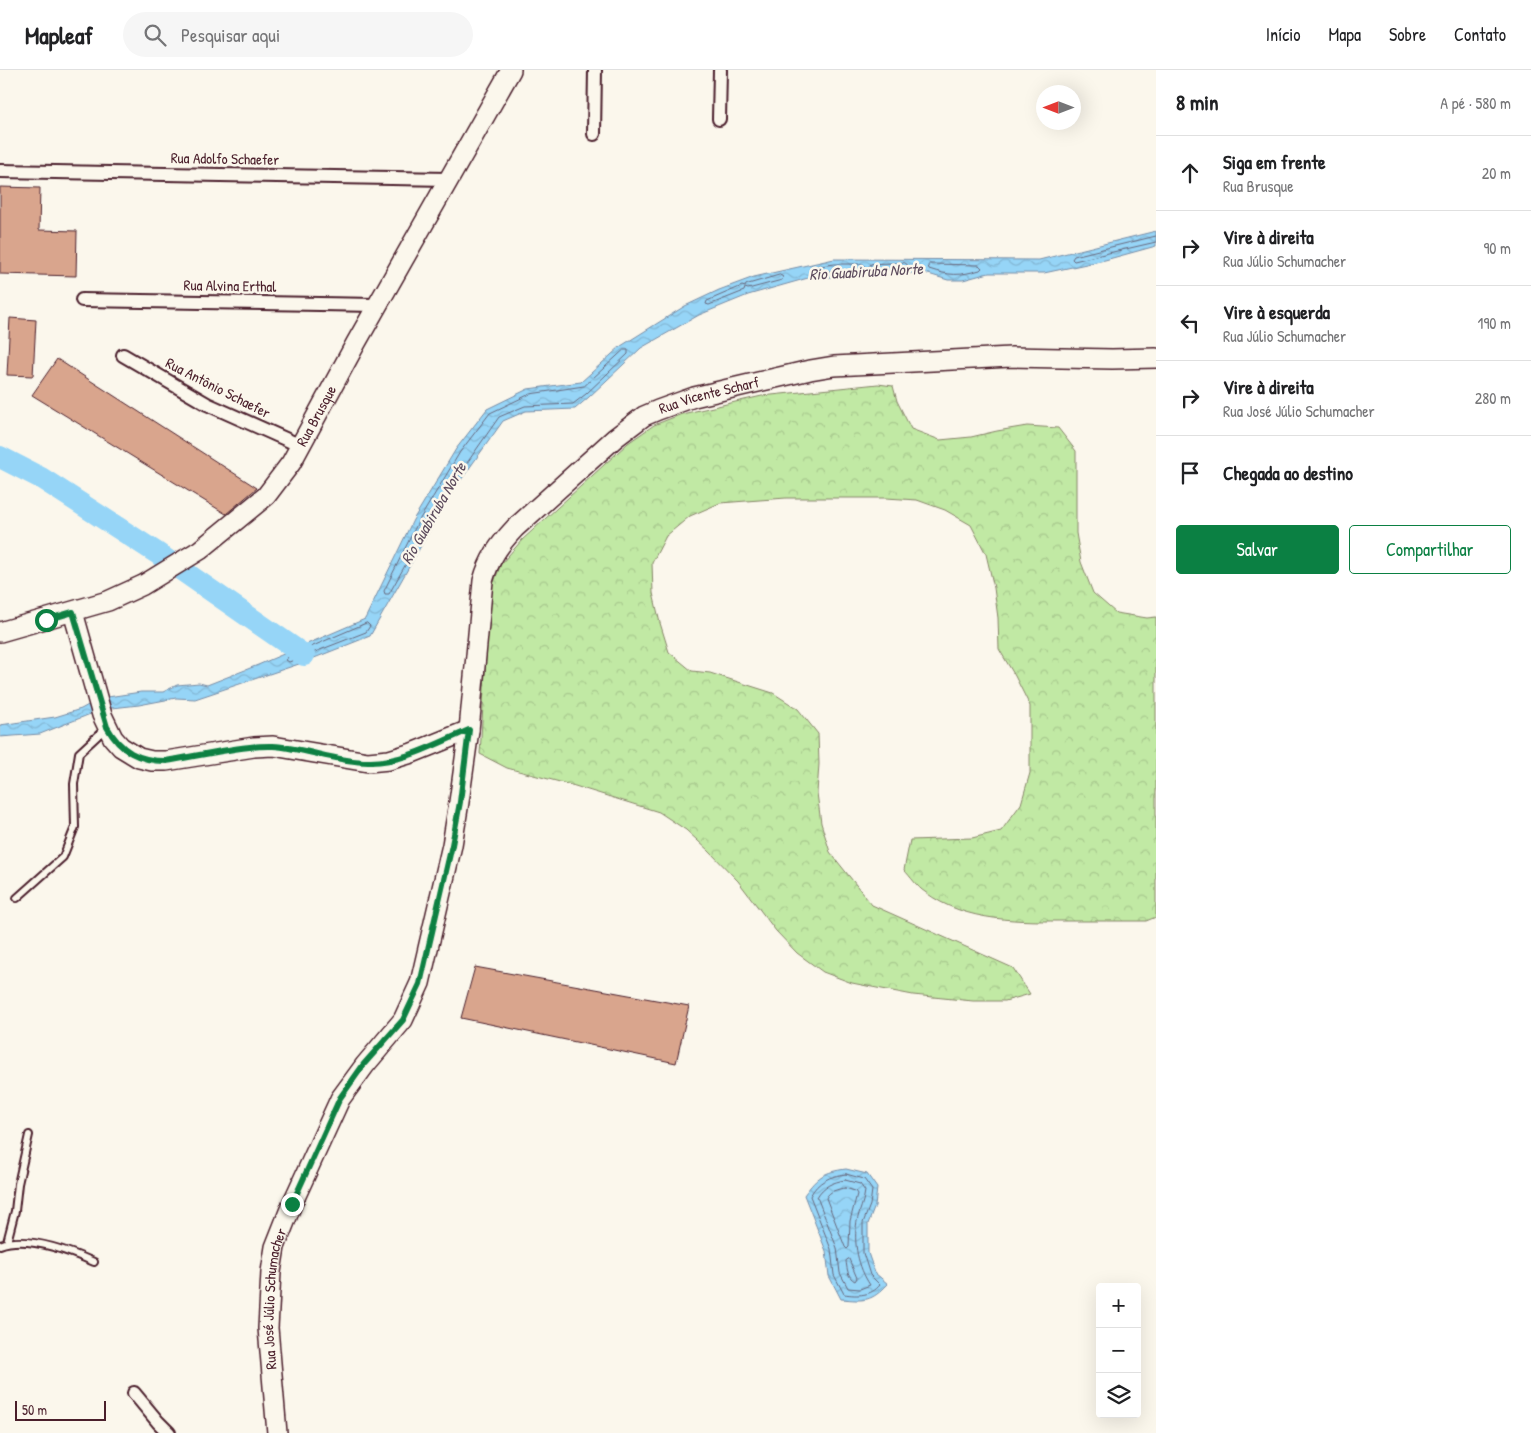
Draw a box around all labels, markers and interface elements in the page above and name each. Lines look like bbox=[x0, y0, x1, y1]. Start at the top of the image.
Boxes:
search box bbox=[123, 12, 473, 57]
text: Mapleaf bbox=[25, 19, 93, 51]
icon: search bbox=[141, 21, 169, 49]
text: Pesquisar aqui bbox=[181, 22, 280, 48]
text: Início bbox=[1266, 22, 1300, 47]
text: Mapa bbox=[1328, 22, 1361, 47]
text: Sobre bbox=[1389, 22, 1426, 47]
text: Contato bbox=[1454, 22, 1506, 47]
north arrow bbox=[1036, 85, 1081, 130]
text: 8 min bbox=[1176, 88, 1218, 117]
text: A pé · 580 m bbox=[1440, 92, 1511, 114]
street label: Rua Adolfo Schaefer bbox=[171, 147, 280, 170]
text: Siga em frente bbox=[1223, 149, 1326, 175]
icon: ahead bbox=[1176, 159, 1204, 187]
text: 20 m bbox=[1482, 162, 1511, 184]
text: Rua Brusque bbox=[1223, 175, 1294, 197]
text: Vire à direita bbox=[1223, 224, 1314, 250]
icon: right bbox=[1176, 234, 1204, 262]
text: 90 m bbox=[1483, 237, 1511, 259]
text: Rua Júlio Schumacher bbox=[1223, 250, 1346, 272]
water label: Rio Guabiruba Norte bbox=[809, 257, 924, 285]
street label: Rua Alvina Erthal bbox=[184, 274, 277, 297]
text: Vire à esquerda bbox=[1223, 299, 1330, 325]
icon: left bbox=[1176, 309, 1204, 337]
text: 190 m bbox=[1478, 312, 1511, 334]
text: Rua Júlio Schumacher bbox=[1223, 325, 1346, 347]
street label: Rua Antônio Schaefer bbox=[162, 352, 274, 423]
street label: Rua Vicente Scharf bbox=[656, 371, 762, 419]
text: Vire à direita bbox=[1223, 374, 1314, 400]
street label: Rua Brusque bbox=[291, 381, 341, 450]
icon: right bbox=[1176, 384, 1204, 412]
text: 280 m bbox=[1475, 387, 1511, 409]
text: Rua José Júlio Schumacher bbox=[1223, 400, 1375, 422]
water label: Rio Guabiruba Norte bbox=[395, 458, 471, 568]
icon: arrive bbox=[1176, 459, 1204, 487]
text: Chegada ao destino bbox=[1223, 460, 1353, 486]
button: Salvar bbox=[1176, 525, 1339, 574]
button: Compartilhar bbox=[1349, 525, 1511, 574]
route start bbox=[35, 609, 58, 632]
route end bbox=[281, 1193, 304, 1216]
street label: Rua José Júlio Schumacher bbox=[257, 1225, 292, 1370]
map controls bbox=[1096, 1283, 1141, 1418]
button: + bbox=[1096, 1283, 1141, 1328]
button: − bbox=[1096, 1328, 1141, 1373]
button: layers bbox=[1096, 1373, 1141, 1418]
scale bar bbox=[15, 1398, 106, 1421]
text: 50 m bbox=[22, 1400, 47, 1419]

